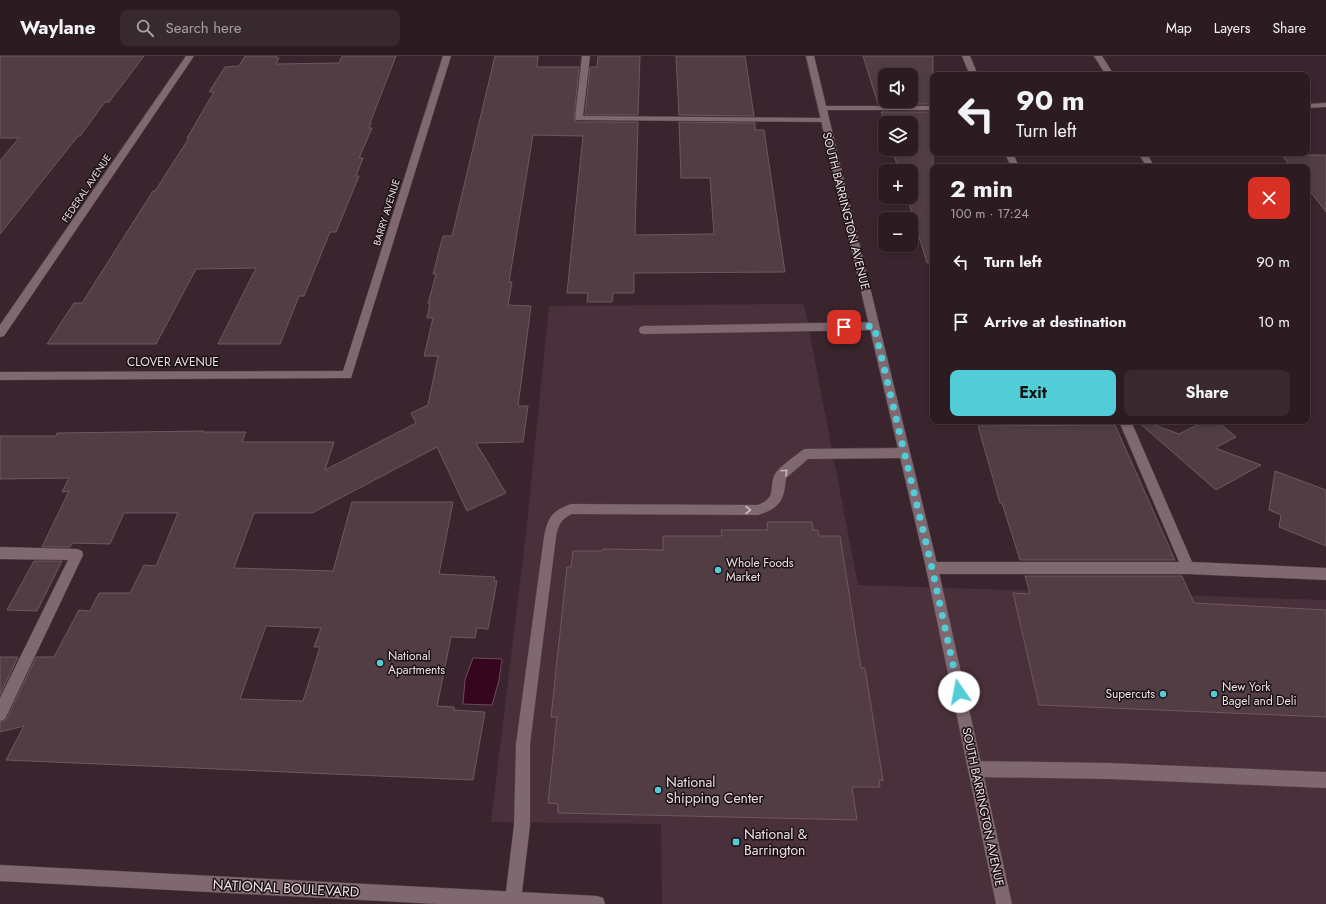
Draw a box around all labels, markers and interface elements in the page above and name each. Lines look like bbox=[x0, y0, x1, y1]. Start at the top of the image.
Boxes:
search box bbox=[120, 10, 400, 46]
text: Waylane bbox=[20, 14, 96, 41]
icon: search bbox=[134, 17, 156, 39]
text: Search here bbox=[166, 17, 241, 39]
text: Map bbox=[1166, 18, 1192, 38]
text: Layers bbox=[1214, 18, 1250, 38]
text: Share bbox=[1272, 18, 1306, 38]
map controls bbox=[878, 68, 918, 252]
button: sound bbox=[878, 68, 918, 108]
text: 90 m bbox=[1016, 80, 1085, 121]
icon: left bbox=[950, 88, 1002, 140]
button: layers bbox=[878, 116, 918, 156]
text: Turn left bbox=[1016, 118, 1076, 144]
street label: SOUTH BARRINGTON AVENUE bbox=[818, 130, 874, 292]
street label: FEDERAL AVENUE bbox=[58, 151, 115, 226]
button: + bbox=[878, 164, 918, 204]
text: 2 min bbox=[950, 171, 1013, 206]
street label: BARRY AVENUE bbox=[369, 177, 404, 247]
button: close bbox=[1248, 177, 1290, 219]
text: 100 m · 17:24 bbox=[950, 204, 1029, 223]
button: − bbox=[878, 212, 918, 252]
icon: left bbox=[950, 251, 972, 273]
text: Turn left bbox=[984, 251, 1042, 273]
text: 90 m bbox=[1256, 251, 1290, 273]
pin bbox=[827, 310, 861, 344]
icon: arrive bbox=[950, 311, 972, 333]
text: Arrive at destination bbox=[984, 311, 1126, 333]
text: 10 m bbox=[1258, 311, 1290, 333]
icon: arrive bbox=[833, 316, 855, 338]
street label: CLOVER AVENUE bbox=[127, 353, 219, 371]
button: Exit bbox=[950, 370, 1116, 416]
button: Share bbox=[1124, 370, 1290, 416]
one-way arrow bbox=[780, 470, 788, 477]
one-way arrow bbox=[745, 506, 751, 514]
place label: Whole Foods Market bbox=[726, 554, 794, 586]
marker: Whole Foods Market bbox=[713, 565, 723, 575]
place label: National Apartments bbox=[388, 647, 445, 679]
marker: National Apartments bbox=[375, 658, 385, 668]
position arrow bbox=[938, 671, 980, 713]
place label: New York Bagel and Deli bbox=[1222, 678, 1297, 710]
place label: Supercuts bbox=[1105, 685, 1155, 703]
marker: Supercuts bbox=[1158, 689, 1168, 699]
marker: New York Bagel and Deli bbox=[1209, 689, 1219, 699]
street label: SOUTH BARRINGTON AVENUE bbox=[957, 726, 1009, 888]
place label: National Shipping Center bbox=[666, 772, 764, 808]
marker: National Shipping Center bbox=[653, 785, 663, 795]
place label: National & Barrington bbox=[744, 824, 808, 860]
marker: National & Barrington bbox=[731, 837, 741, 847]
street label: NATIONAL BOULEVARD bbox=[212, 874, 360, 902]

